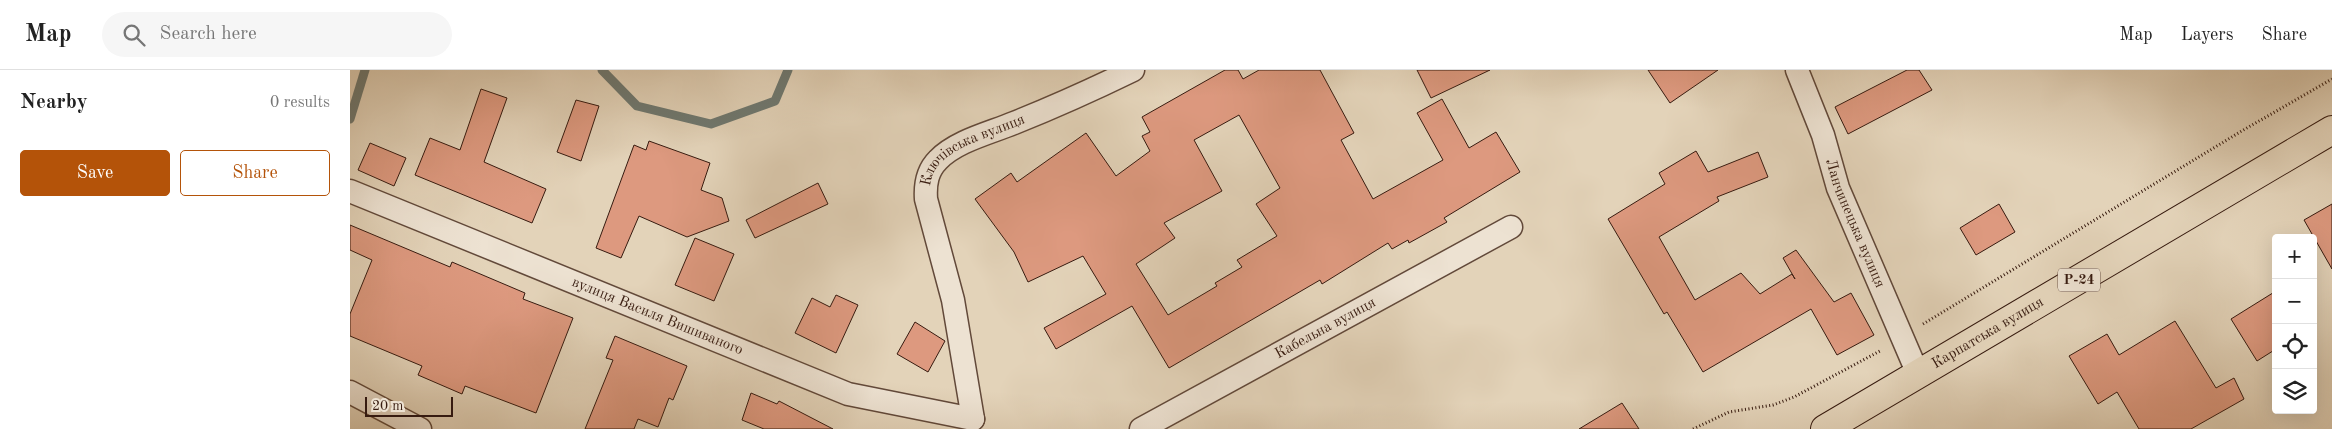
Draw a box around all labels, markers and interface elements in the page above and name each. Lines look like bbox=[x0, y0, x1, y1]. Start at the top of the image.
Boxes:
search box bbox=[102, 12, 452, 57]
icon: search bbox=[120, 21, 148, 49]
text: Map bbox=[25, 23, 72, 47]
text: Search here bbox=[160, 25, 257, 44]
text: Map bbox=[2119, 26, 2153, 44]
text: Layers bbox=[2181, 26, 2233, 44]
text: Share bbox=[2261, 26, 2307, 44]
text: Nearby bbox=[20, 92, 88, 113]
text: 0 results bbox=[270, 95, 330, 111]
street label: Ключівська вулиця bbox=[918, 112, 1027, 187]
button: Save bbox=[20, 150, 170, 196]
button: Share bbox=[180, 150, 330, 196]
street label: Ланчинецька вулиця bbox=[1823, 157, 1888, 290]
map controls bbox=[2272, 234, 2317, 414]
button: + bbox=[2272, 234, 2317, 279]
road number: Р-24 bbox=[2058, 268, 2100, 292]
street label: вулиця Василя Вишиваного bbox=[570, 275, 745, 358]
button: − bbox=[2272, 279, 2317, 324]
street label: Карпатська вулиця bbox=[1929, 294, 2046, 372]
street label: Кабельна вулиця bbox=[1272, 295, 1378, 362]
button: locate bbox=[2272, 324, 2317, 369]
button: layers bbox=[2272, 369, 2317, 414]
scale bar bbox=[365, 394, 452, 417]
text: 20 m bbox=[372, 399, 403, 413]

